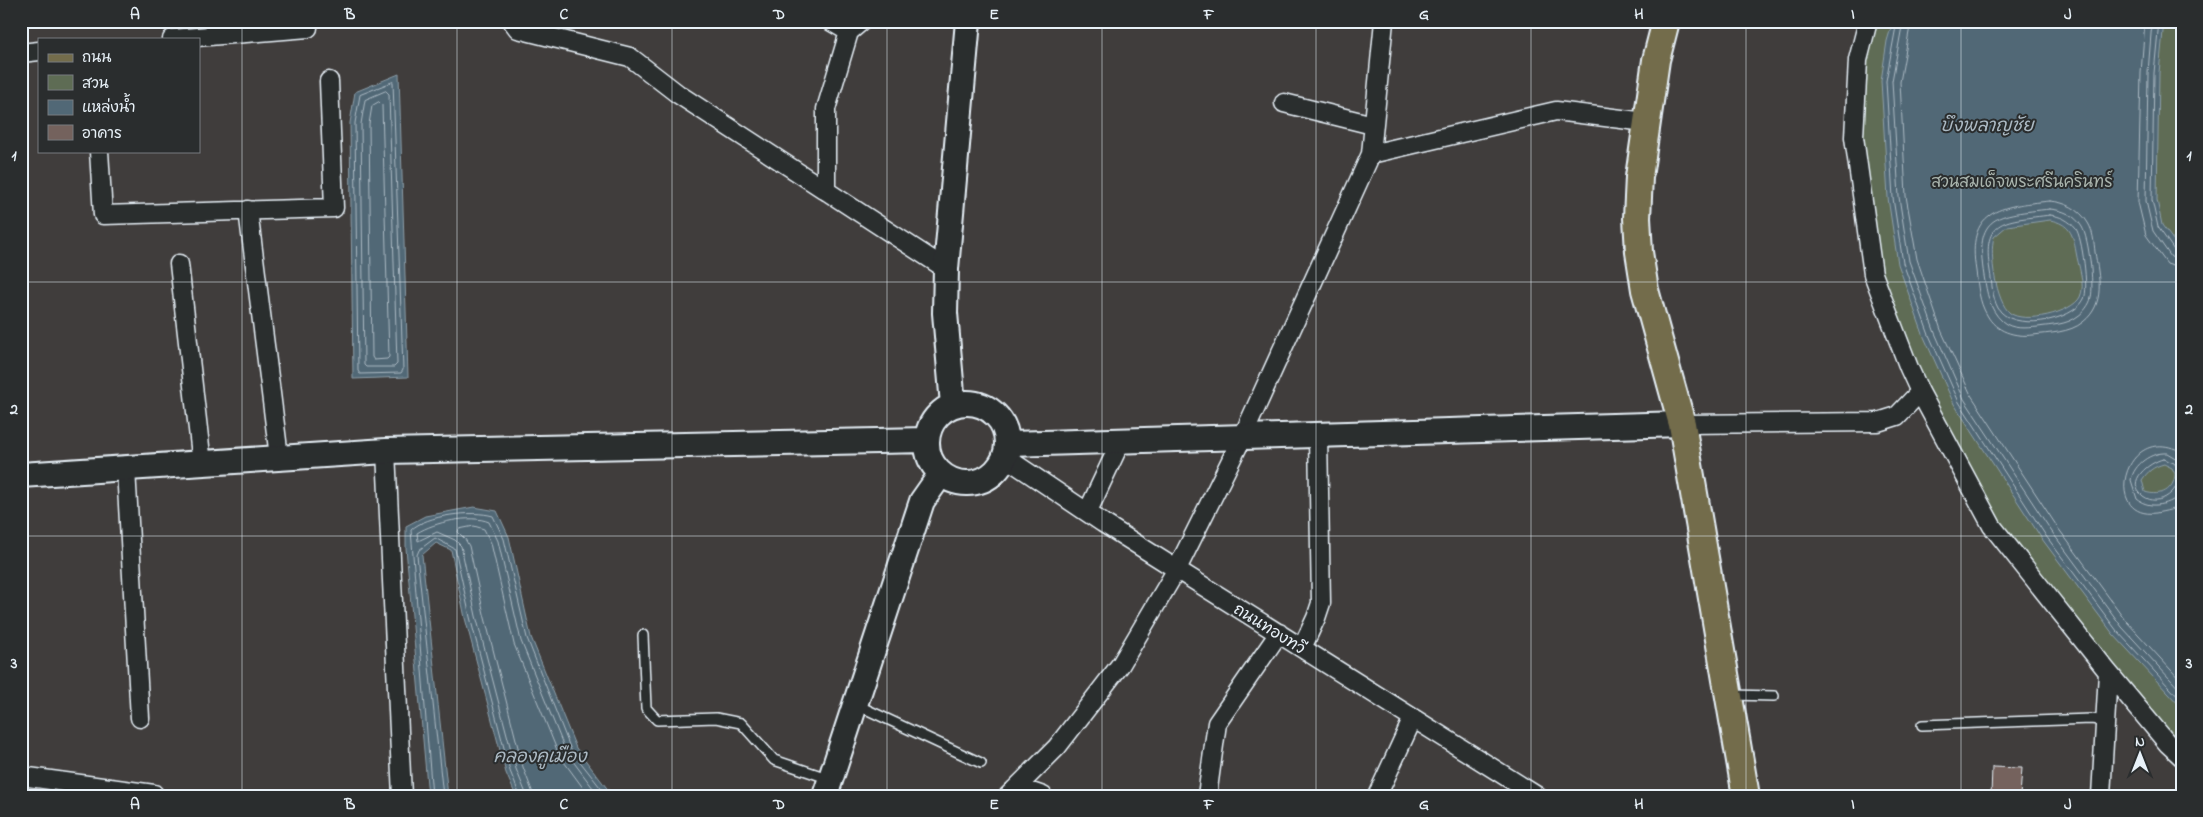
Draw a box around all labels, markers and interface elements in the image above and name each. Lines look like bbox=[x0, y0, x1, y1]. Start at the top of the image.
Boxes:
text: A bbox=[130, 3, 140, 27]
text: B bbox=[344, 3, 356, 27]
text: C bbox=[560, 3, 569, 27]
text: D bbox=[772, 3, 785, 27]
text: E bbox=[989, 3, 999, 27]
text: F bbox=[1203, 3, 1215, 27]
text: G bbox=[1419, 3, 1429, 27]
text: H bbox=[1634, 3, 1644, 27]
text: I bbox=[1851, 3, 1855, 27]
text: J bbox=[2064, 3, 2072, 27]
legend bbox=[38, 38, 200, 152]
text: ถนน bbox=[82, 47, 111, 69]
text: สวน bbox=[82, 73, 109, 95]
text: แหล่งน้ำ bbox=[82, 93, 136, 119]
water label: บึงพลาญชัย bbox=[1940, 114, 2035, 140]
text: อาคาร bbox=[82, 123, 122, 145]
text: 1 bbox=[11, 144, 17, 168]
text: 1 bbox=[2186, 144, 2192, 168]
park label: สวนสมเด็จพระศรีนครินทร์ bbox=[1931, 170, 2113, 195]
text: 2 bbox=[9, 398, 18, 422]
text: 2 bbox=[2184, 398, 2193, 422]
street label: ถนนทองทวี bbox=[1228, 598, 1310, 662]
text: 3 bbox=[10, 652, 18, 676]
text: 3 bbox=[2185, 652, 2193, 676]
north arrow bbox=[2116, 730, 2166, 780]
text: N bbox=[2135, 732, 2145, 753]
water label: คลองคูเมือง bbox=[493, 745, 588, 771]
text: A bbox=[130, 793, 140, 817]
text: B bbox=[344, 793, 356, 817]
text: C bbox=[560, 793, 569, 817]
text: D bbox=[772, 793, 785, 817]
text: E bbox=[989, 793, 999, 817]
text: F bbox=[1203, 793, 1215, 817]
text: G bbox=[1419, 793, 1429, 817]
text: H bbox=[1634, 793, 1644, 817]
text: I bbox=[1851, 793, 1855, 817]
text: J bbox=[2064, 793, 2072, 817]

